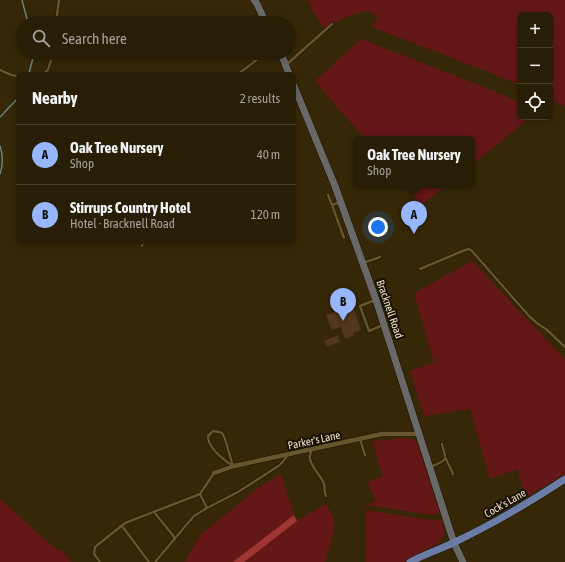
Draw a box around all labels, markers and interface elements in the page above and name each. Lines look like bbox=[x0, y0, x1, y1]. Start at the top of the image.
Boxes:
map controls bbox=[517, 12, 553, 120]
button: + bbox=[517, 12, 553, 48]
search box bbox=[16, 16, 296, 60]
icon: search bbox=[30, 27, 52, 49]
text: Search here bbox=[62, 30, 127, 47]
button: − bbox=[517, 48, 553, 84]
button: locate bbox=[517, 84, 553, 120]
text: Nearby bbox=[32, 88, 78, 108]
text: 2 results bbox=[240, 91, 280, 106]
popup bbox=[353, 136, 475, 188]
text: Oak Tree Nursery bbox=[70, 139, 163, 156]
text: Oak Tree Nursery bbox=[367, 146, 461, 163]
text: A bbox=[42, 147, 48, 162]
text: 40 m bbox=[257, 147, 280, 162]
text: Shop bbox=[70, 156, 94, 171]
text: Shop bbox=[367, 163, 391, 178]
text: Stirrups Country Hotel bbox=[70, 199, 191, 216]
pin: A bbox=[401, 201, 427, 234]
text: B bbox=[42, 207, 48, 222]
text: 120 m bbox=[251, 207, 280, 222]
text: Hotel · Bracknell Road bbox=[70, 216, 175, 231]
your location bbox=[368, 217, 388, 237]
street label: Bracknell Road bbox=[374, 278, 406, 340]
pin: B bbox=[330, 288, 356, 321]
street label: Parker's Lane bbox=[287, 429, 341, 451]
street label: Cock's Lane bbox=[482, 486, 528, 520]

